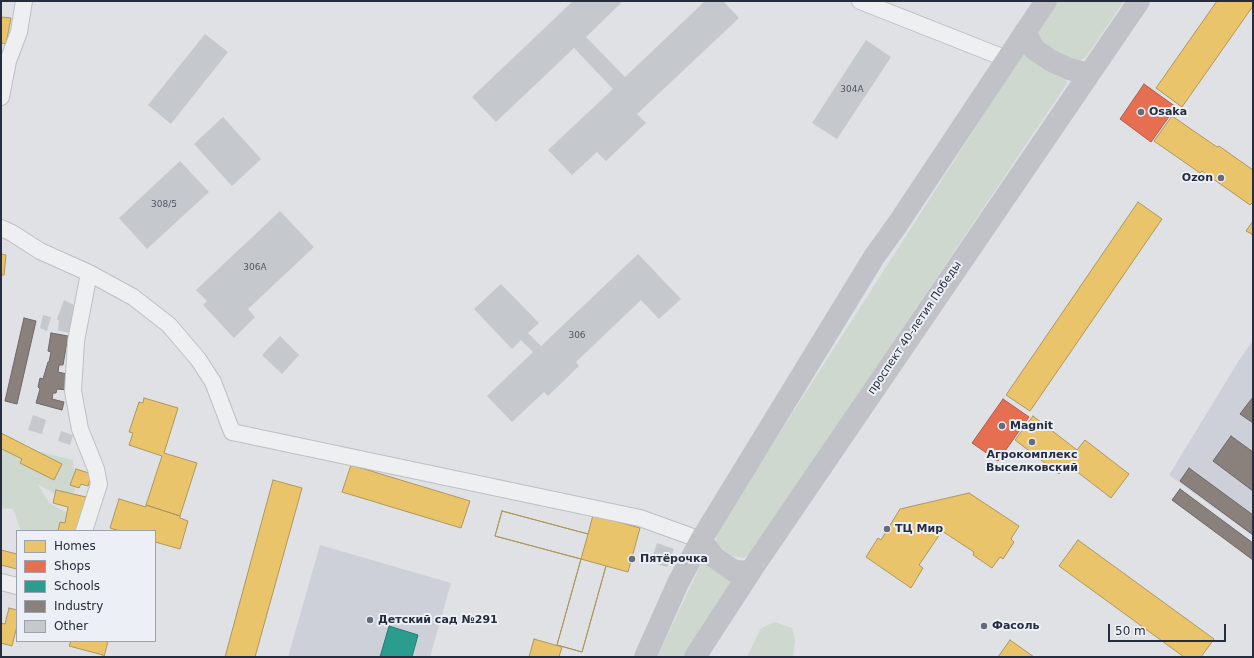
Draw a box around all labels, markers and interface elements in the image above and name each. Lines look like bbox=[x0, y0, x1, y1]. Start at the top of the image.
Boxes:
house number: 304А bbox=[840, 85, 864, 95]
place label: Osaka bbox=[1149, 105, 1187, 119]
marker: Osaka bbox=[1136, 107, 1146, 117]
place label: Ozon bbox=[1182, 171, 1213, 185]
marker: Ozon bbox=[1216, 173, 1226, 183]
house number: 308/5 bbox=[151, 200, 177, 210]
street label: проспект 40-летия Победы bbox=[865, 259, 965, 397]
house number: 306А bbox=[243, 263, 267, 273]
house number: 306 bbox=[568, 331, 586, 341]
place label: Magnit bbox=[1010, 419, 1053, 433]
marker: Magnit bbox=[997, 421, 1007, 431]
marker: Агрокомплекс Выселковский bbox=[1027, 437, 1037, 447]
place label: Агрокомплекс Выселковский bbox=[986, 448, 1078, 474]
place label: ТЦ Мир bbox=[895, 522, 943, 536]
marker: ТЦ Мир bbox=[882, 524, 892, 534]
legend bbox=[16, 530, 156, 642]
text: Homes bbox=[54, 539, 96, 553]
place label: Пятёрочка bbox=[640, 552, 708, 566]
marker: Пятёрочка bbox=[627, 554, 637, 564]
text: Shops bbox=[54, 559, 90, 573]
text: Schools bbox=[54, 579, 100, 593]
text: Industry bbox=[54, 599, 103, 613]
place label: Детский сад №291 bbox=[378, 613, 498, 627]
marker: Детский сад №291 bbox=[365, 615, 375, 625]
scale bar bbox=[1110, 616, 1228, 642]
text: Other bbox=[54, 619, 88, 633]
place label: Фасоль bbox=[992, 619, 1039, 633]
marker: Фасоль bbox=[979, 621, 989, 631]
text: 50 m bbox=[1115, 624, 1146, 638]

